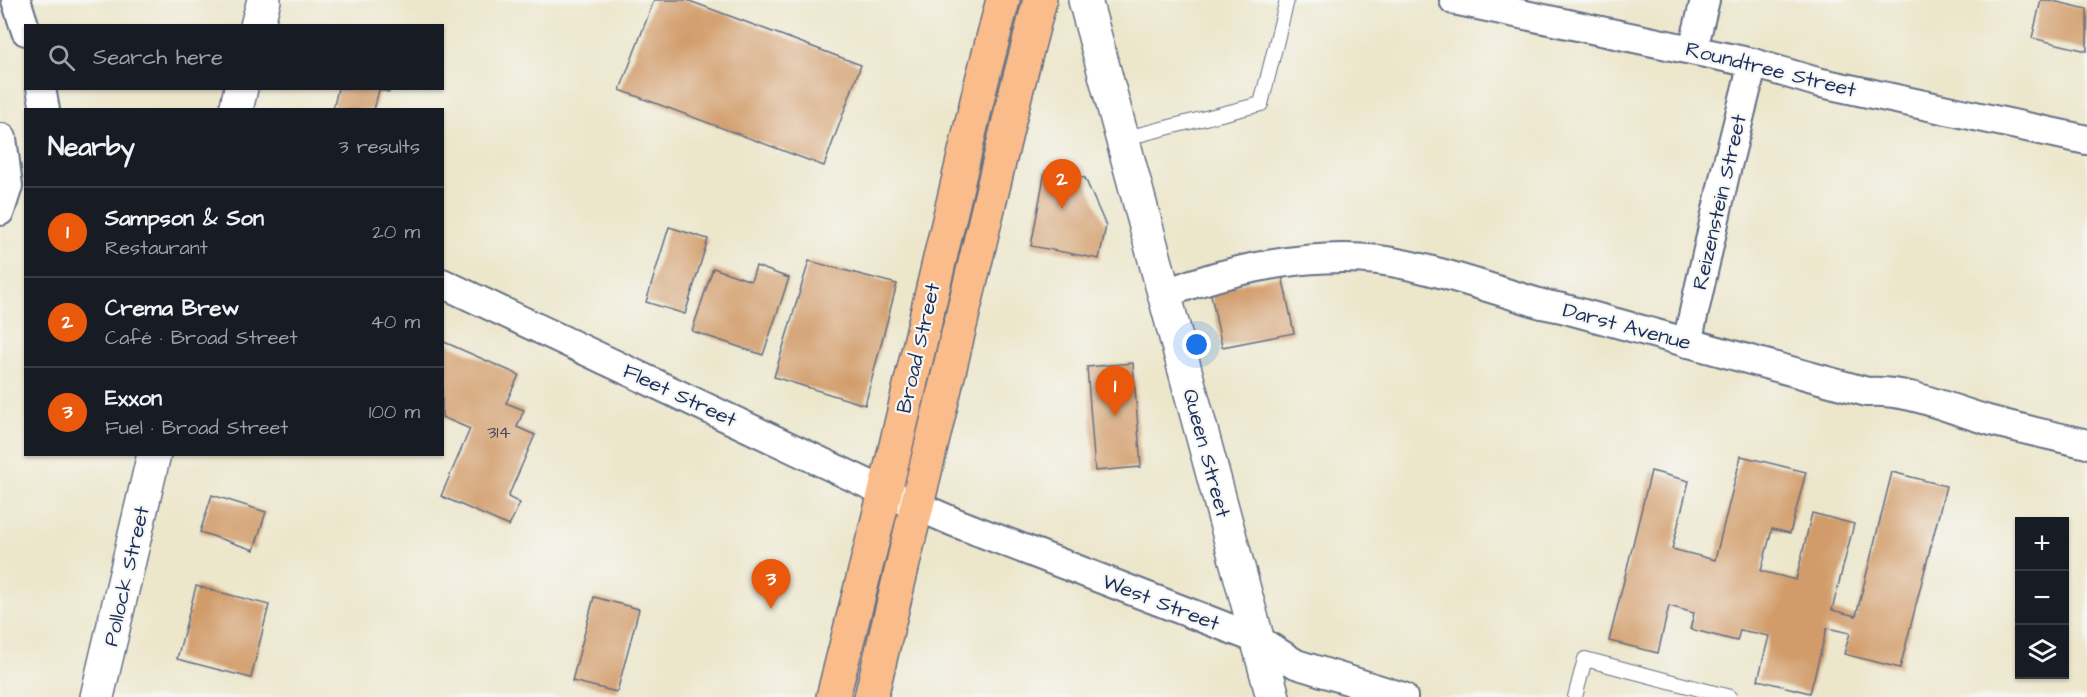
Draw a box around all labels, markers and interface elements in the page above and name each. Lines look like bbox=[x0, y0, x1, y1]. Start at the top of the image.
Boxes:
search box bbox=[24, 24, 444, 90]
street label: Roundtree Street bbox=[1683, 34, 1860, 105]
icon: search bbox=[45, 41, 78, 74]
text: Search here bbox=[93, 42, 223, 73]
street label: Reizenstein Street bbox=[1685, 111, 1754, 293]
text: Nearby bbox=[48, 129, 135, 165]
text: 3 results bbox=[338, 133, 420, 161]
pin: 2 bbox=[1042, 160, 1082, 209]
text: Sampson & Son bbox=[105, 203, 264, 234]
text: 1 bbox=[66, 218, 69, 246]
text: 20 m bbox=[372, 218, 420, 246]
text: Restaurant bbox=[105, 234, 208, 262]
street label: Broad Street bbox=[889, 280, 948, 416]
text: Crema Brew bbox=[105, 293, 239, 324]
street label: Darst Avenue bbox=[1560, 295, 1694, 358]
text: 2 bbox=[62, 308, 73, 336]
text: 40 m bbox=[370, 308, 420, 336]
text: Café · Broad Street bbox=[105, 324, 298, 352]
your location bbox=[1182, 330, 1211, 359]
street label: Fleet Street bbox=[618, 356, 742, 435]
pin: 1 bbox=[1096, 366, 1134, 416]
text: Exxon bbox=[105, 383, 162, 414]
street label: Queen Street bbox=[1175, 386, 1238, 521]
text: 3 bbox=[62, 398, 73, 426]
text: 100 m bbox=[369, 398, 420, 426]
text: Fuel · Broad Street bbox=[105, 414, 288, 442]
house number: 314 bbox=[487, 420, 511, 445]
street label: Pollock Street bbox=[96, 503, 157, 649]
map controls bbox=[2015, 517, 2069, 679]
button: + bbox=[2015, 517, 2069, 571]
pin: 3 bbox=[752, 560, 790, 609]
street label: West Street bbox=[1098, 567, 1224, 638]
button: − bbox=[2015, 571, 2069, 625]
button: layers bbox=[2015, 625, 2069, 679]

